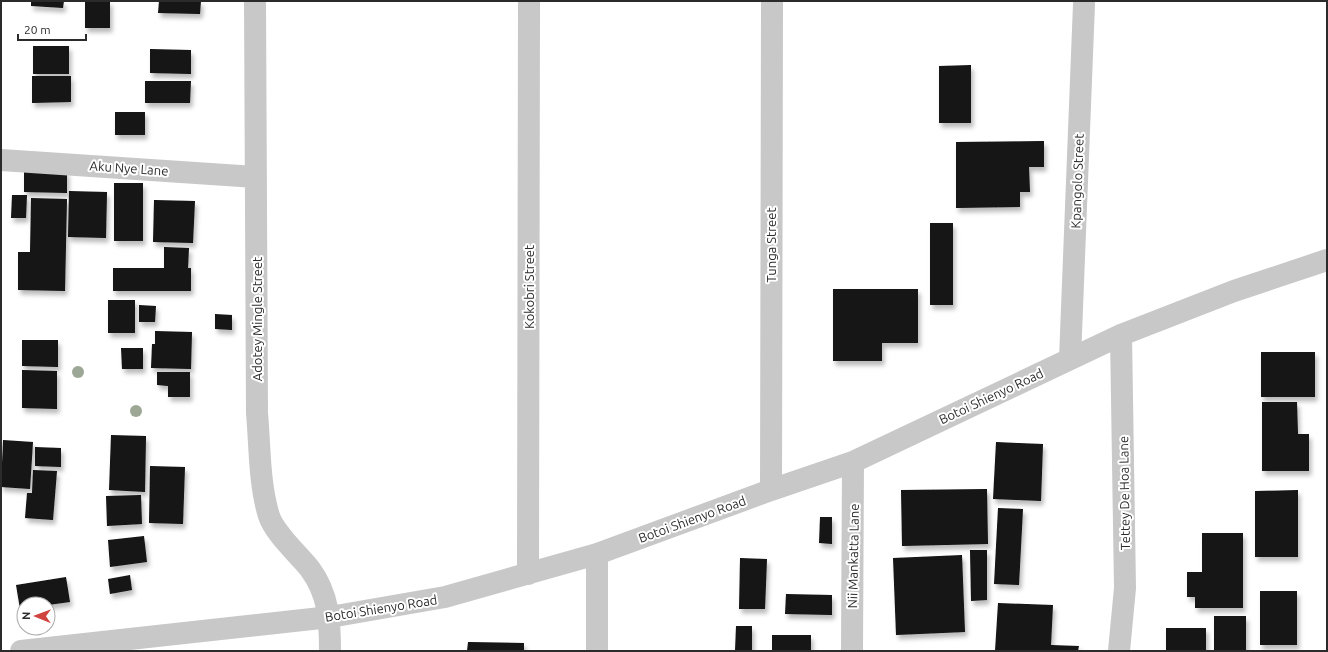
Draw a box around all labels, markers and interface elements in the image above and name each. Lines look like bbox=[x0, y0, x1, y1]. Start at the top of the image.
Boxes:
scale bar bbox=[18, 16, 86, 42]
text: 20 m bbox=[24, 23, 51, 36]
street label: Kpangolo Street bbox=[1068, 133, 1086, 229]
street label: Aku Nye Lane bbox=[89, 158, 169, 178]
street label: Tunga Street bbox=[764, 207, 778, 283]
street label: Kokobri Street bbox=[522, 245, 536, 329]
street label: Adotey Mingle Street bbox=[250, 257, 264, 381]
street label: Botoi Shienyo Road bbox=[937, 366, 1045, 426]
street label: Tettey De Hoa Lane bbox=[1116, 436, 1132, 550]
street label: Botoi Shienyo Road bbox=[636, 493, 748, 545]
street label: Nii Mankatta Lane bbox=[845, 503, 861, 609]
street label: Botoi Shienyo Road bbox=[324, 592, 438, 624]
north arrow bbox=[16, 596, 56, 636]
text: N bbox=[20, 612, 32, 620]

